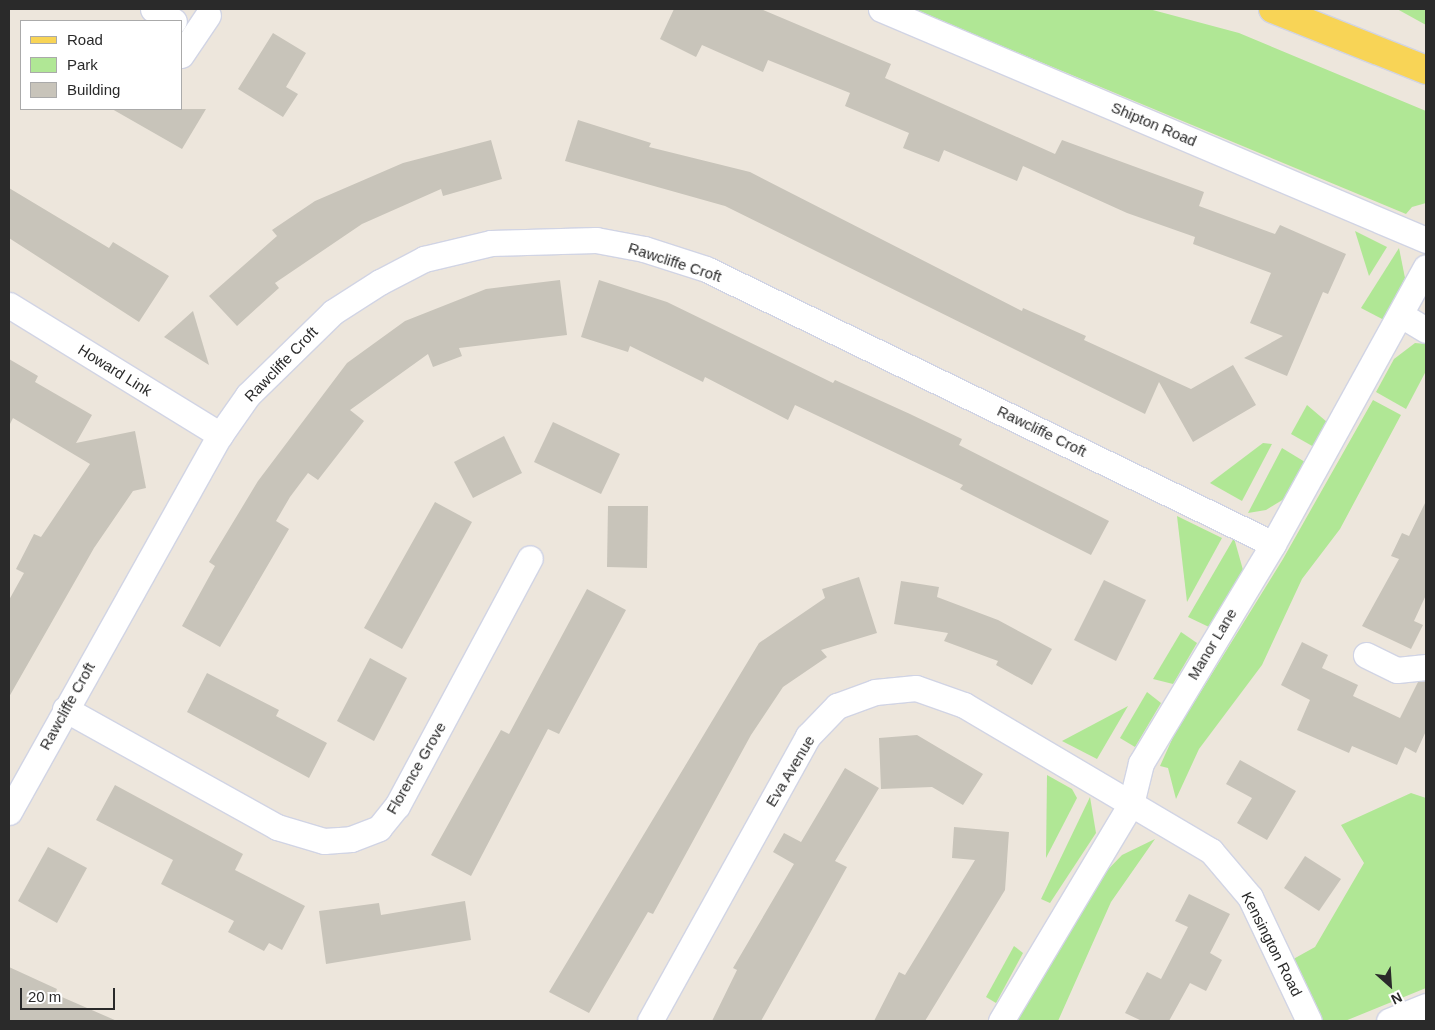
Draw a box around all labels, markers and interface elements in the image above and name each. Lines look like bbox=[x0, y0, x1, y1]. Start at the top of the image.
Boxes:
legend bbox=[20, 20, 182, 110]
text: Road bbox=[67, 31, 103, 48]
text: Park bbox=[67, 56, 98, 73]
text: Building bbox=[67, 81, 120, 98]
street label: Shipton Road bbox=[1109, 98, 1199, 150]
street label: Rawcliffe Croft bbox=[626, 238, 724, 286]
street label: Rawcliffe Croft bbox=[241, 323, 321, 405]
street label: Howard Link bbox=[75, 340, 155, 400]
street label: Rawcliffe Croft bbox=[994, 402, 1090, 460]
street label: Manor Lane bbox=[1184, 605, 1240, 683]
street label: Rawcliffe Croft bbox=[36, 659, 98, 753]
street label: Florence Grove bbox=[382, 719, 450, 817]
street label: Eva Avenue bbox=[762, 732, 818, 810]
street label: Kensington Road bbox=[1238, 889, 1306, 999]
north arrow bbox=[1365, 960, 1415, 1010]
scale bar bbox=[22, 978, 118, 1010]
text: 20 m bbox=[28, 988, 61, 1005]
text: N bbox=[1389, 989, 1405, 1008]

